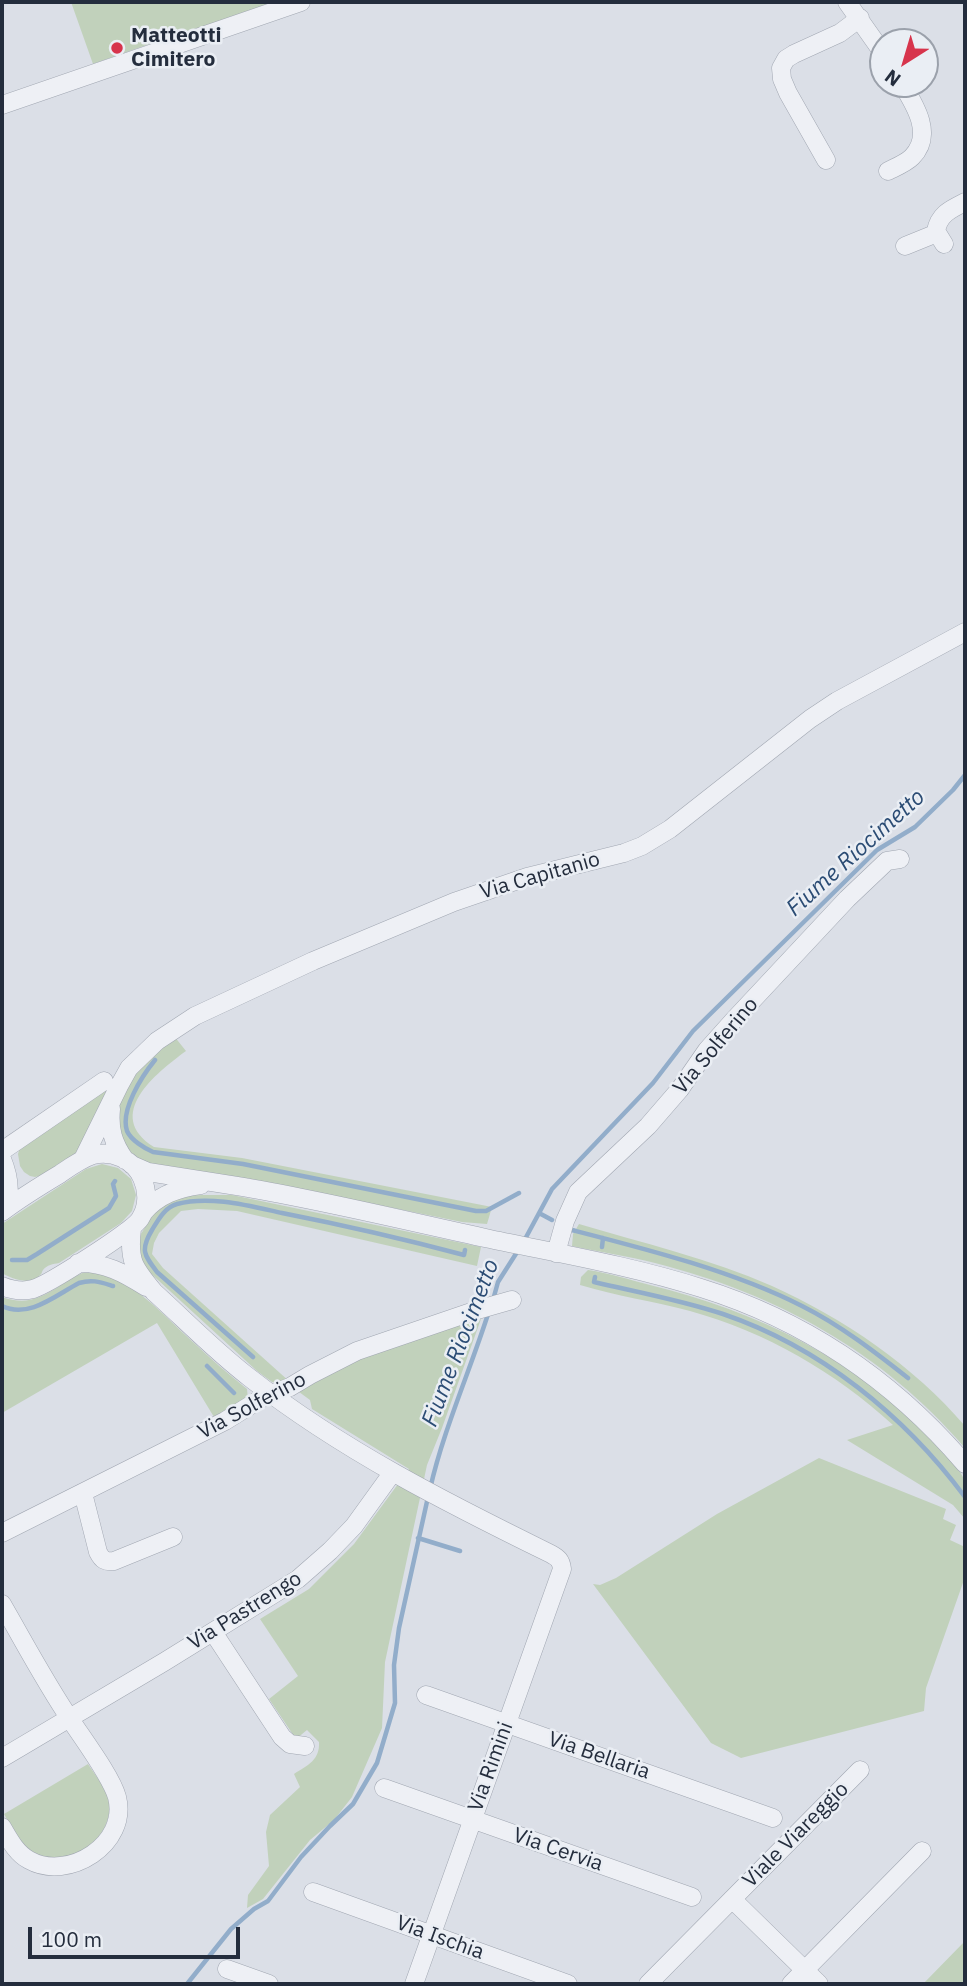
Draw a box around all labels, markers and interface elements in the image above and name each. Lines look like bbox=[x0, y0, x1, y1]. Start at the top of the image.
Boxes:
place label: Matteotti Cimitero bbox=[131, 23, 221, 73]
north arrow bbox=[869, 28, 939, 98]
marker: Matteotti Cimitero bbox=[109, 40, 125, 56]
text: N bbox=[880, 64, 905, 92]
water label: Fiume Riocimetto bbox=[781, 784, 931, 922]
street label: Via Capitanio bbox=[477, 847, 603, 905]
street label: Via Solferino bbox=[668, 992, 764, 1100]
water label: Fiume Riocimetto bbox=[416, 1255, 506, 1431]
street label: Via Solferino bbox=[194, 1367, 310, 1445]
street label: Via Pastrengo bbox=[184, 1566, 306, 1656]
street label: Via Rimini bbox=[463, 1719, 519, 1815]
street label: Via Bellaria bbox=[545, 1727, 653, 1785]
street label: Viale Viareggio bbox=[738, 1777, 854, 1893]
street label: Via Cervia bbox=[510, 1823, 606, 1877]
street label: Via Ischia bbox=[393, 1910, 487, 1966]
scale bar bbox=[32, 1912, 243, 1956]
text: 100 m bbox=[41, 1925, 102, 1953]

